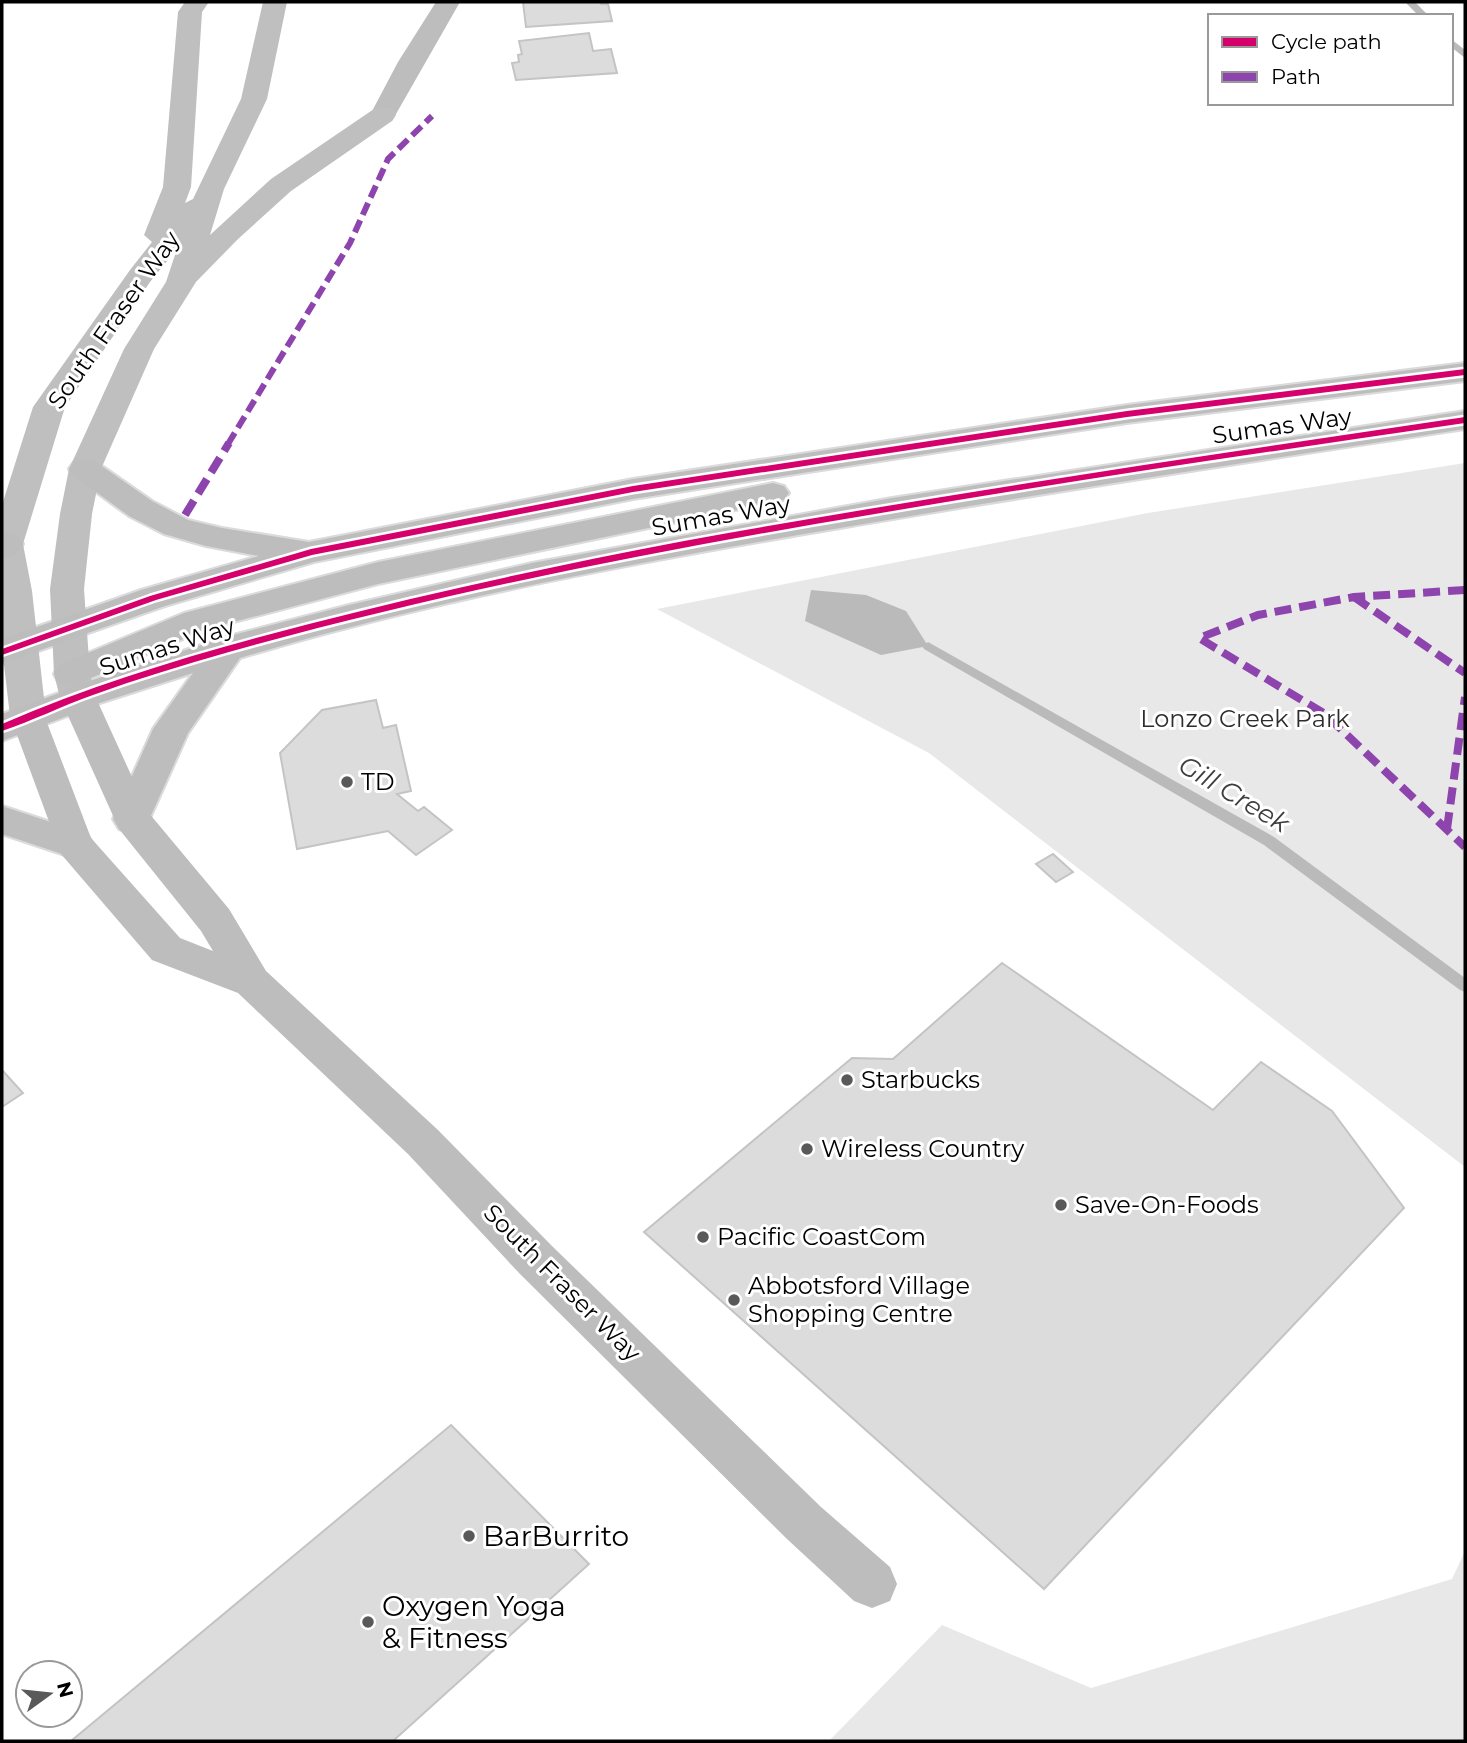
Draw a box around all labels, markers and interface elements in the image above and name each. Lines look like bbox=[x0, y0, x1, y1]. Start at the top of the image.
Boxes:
legend bbox=[1208, 14, 1453, 105]
text: Cycle path bbox=[1271, 29, 1382, 54]
text: Path bbox=[1271, 64, 1321, 89]
street label: South Fraser Way bbox=[41, 225, 186, 414]
street label: Sumas Way bbox=[1210, 401, 1354, 450]
street label: Sumas Way bbox=[649, 489, 793, 542]
street label: Sumas Way bbox=[96, 611, 238, 682]
park label: Lonzo Creek Park bbox=[1140, 704, 1350, 733]
water label: Gill Creek bbox=[1173, 748, 1297, 840]
place label: TD bbox=[361, 767, 395, 796]
marker: TD bbox=[339, 774, 355, 790]
place label: Starbucks bbox=[861, 1065, 980, 1094]
marker: Starbucks bbox=[839, 1072, 855, 1088]
place label: Wireless Country bbox=[821, 1134, 1024, 1163]
marker: Wireless Country bbox=[799, 1141, 815, 1157]
place label: Save-On-Foods bbox=[1075, 1190, 1259, 1219]
marker: Save-On-Foods bbox=[1053, 1197, 1069, 1213]
street label: South Fraser Way bbox=[478, 1198, 647, 1367]
place label: Pacific CoastCom bbox=[717, 1222, 926, 1251]
marker: Pacific CoastCom bbox=[695, 1229, 711, 1245]
place label: Abbotsford Village Shopping Centre bbox=[748, 1271, 970, 1328]
marker: Abbotsford Village Shopping Centre bbox=[726, 1292, 742, 1308]
place label: BarBurrito bbox=[483, 1519, 629, 1553]
marker: BarBurrito bbox=[461, 1528, 477, 1544]
place label: Oxygen Yoga & Fitness bbox=[382, 1589, 566, 1655]
marker: Oxygen Yoga & Fitness bbox=[360, 1614, 376, 1630]
north arrow bbox=[14, 1659, 84, 1729]
text: N bbox=[52, 1679, 78, 1700]

